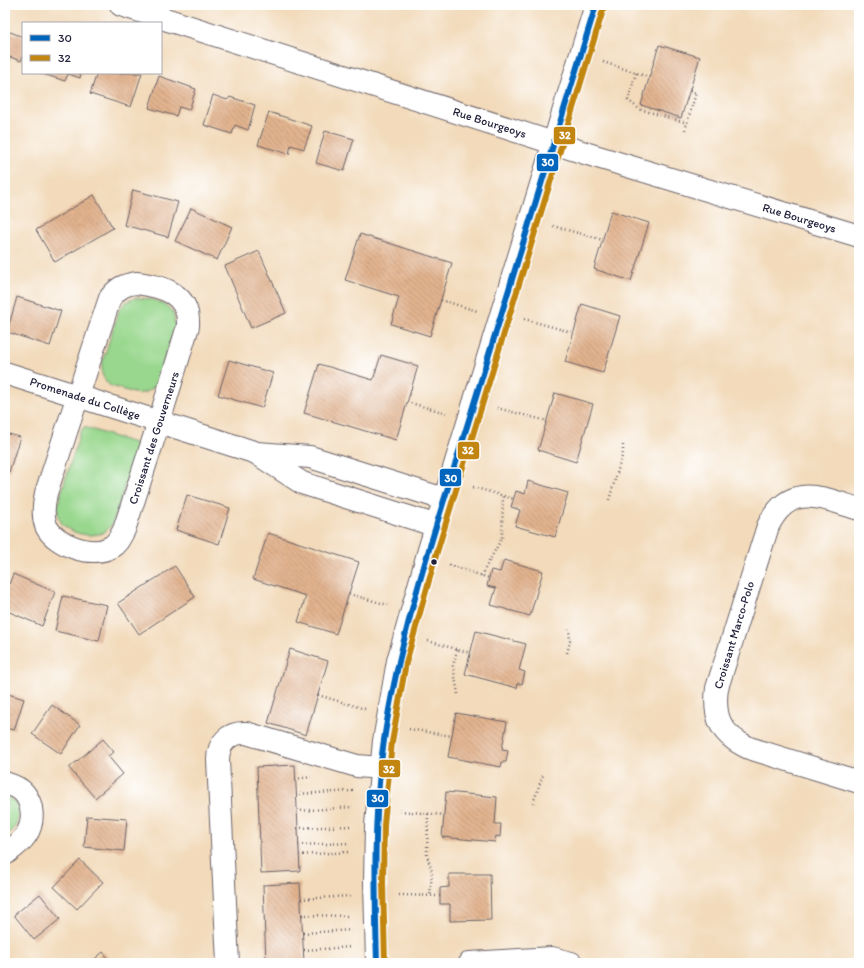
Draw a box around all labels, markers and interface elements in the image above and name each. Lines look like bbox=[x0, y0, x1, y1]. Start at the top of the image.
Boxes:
legend bbox=[22, 22, 162, 74]
text: 30 bbox=[58, 31, 72, 45]
text: 32 bbox=[58, 51, 72, 65]
street label: Rue Bourgeoys bbox=[451, 104, 528, 141]
line badge: 32 bbox=[553, 126, 576, 145]
text: 32 bbox=[559, 129, 571, 142]
line badge: 30 bbox=[536, 153, 559, 172]
text: 30 bbox=[542, 156, 555, 169]
street label: Rue Bourgeoys bbox=[761, 200, 838, 236]
street label: Croissant des Gouverneurs bbox=[126, 370, 182, 506]
street label: Promenade du Collège bbox=[28, 374, 142, 423]
line badge: 32 bbox=[457, 441, 480, 460]
text: 32 bbox=[462, 444, 474, 457]
line badge: 30 bbox=[439, 468, 462, 487]
text: 30 bbox=[445, 472, 458, 485]
unlabelled marker bbox=[429, 557, 439, 567]
street label: Croissant Marco-Polo bbox=[711, 579, 757, 691]
line badge: 32 bbox=[378, 759, 401, 778]
text: 32 bbox=[383, 763, 395, 776]
line badge: 30 bbox=[366, 789, 389, 808]
text: 30 bbox=[372, 792, 385, 805]

